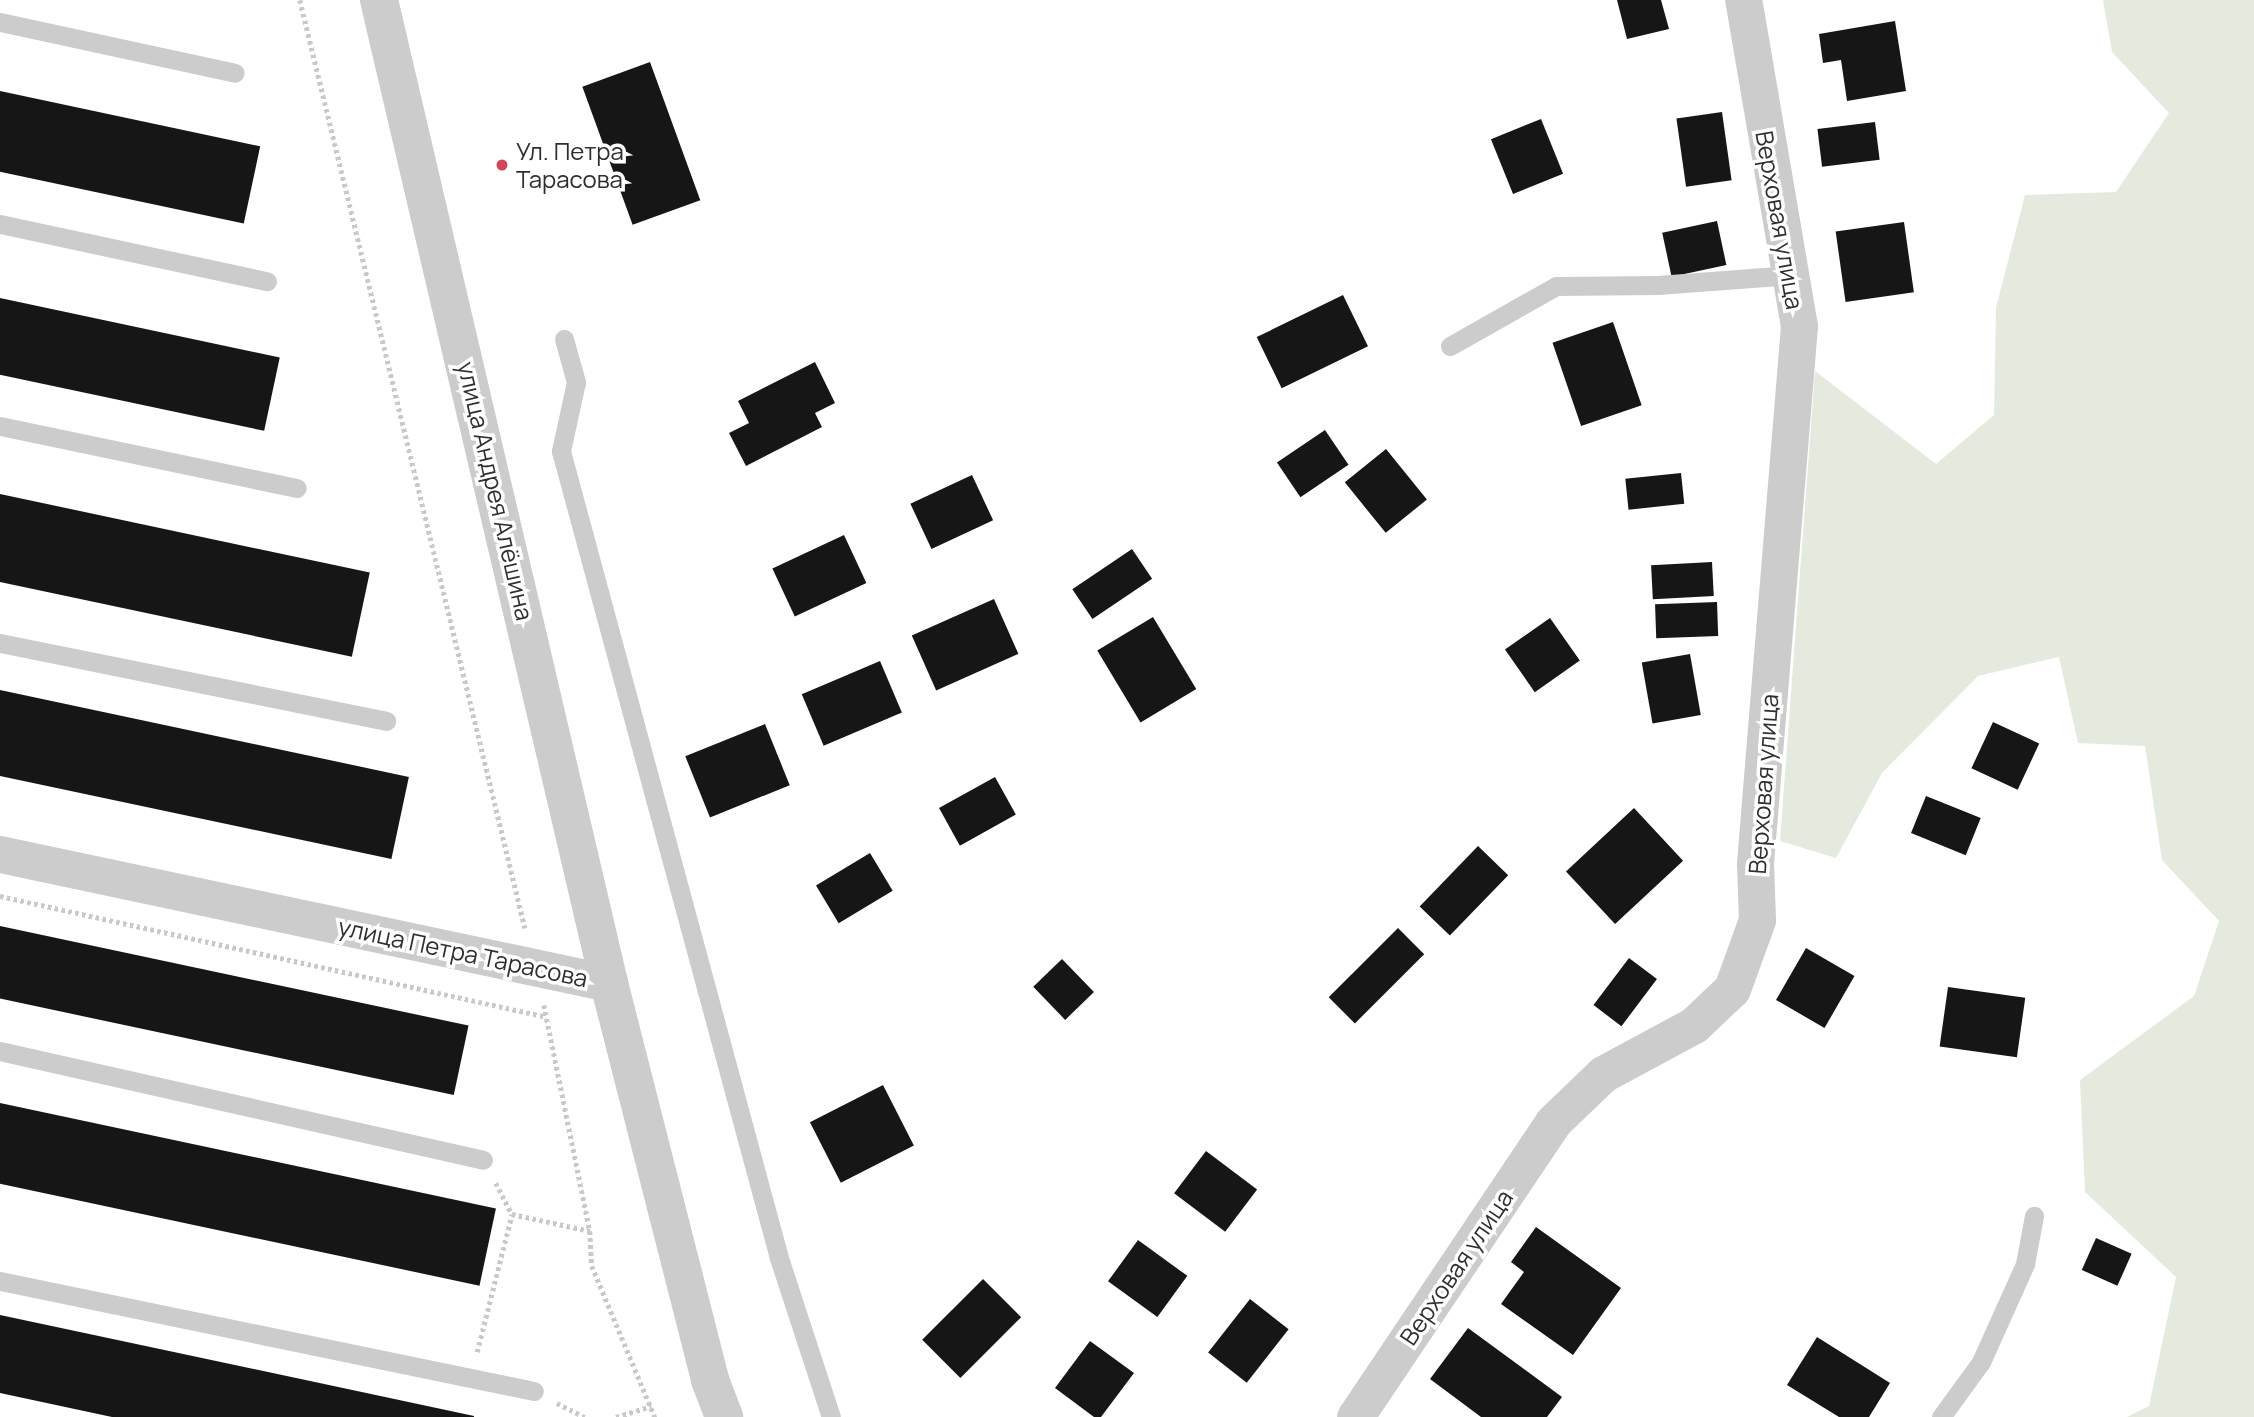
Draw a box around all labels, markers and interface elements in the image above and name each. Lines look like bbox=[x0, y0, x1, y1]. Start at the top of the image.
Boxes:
street label: Верховая улица bbox=[1750, 128, 1810, 312]
place label: Ул. Петра Тарасова bbox=[516, 137, 624, 193]
marker: Ул. Петра Тарасова bbox=[494, 157, 510, 173]
street label: улица Андрея Алёшина bbox=[452, 359, 540, 623]
street label: Верховая улица bbox=[1742, 693, 1784, 875]
street label: улица Петра Тарасова bbox=[336, 911, 590, 993]
street label: Верховая улица bbox=[1393, 1184, 1519, 1350]

